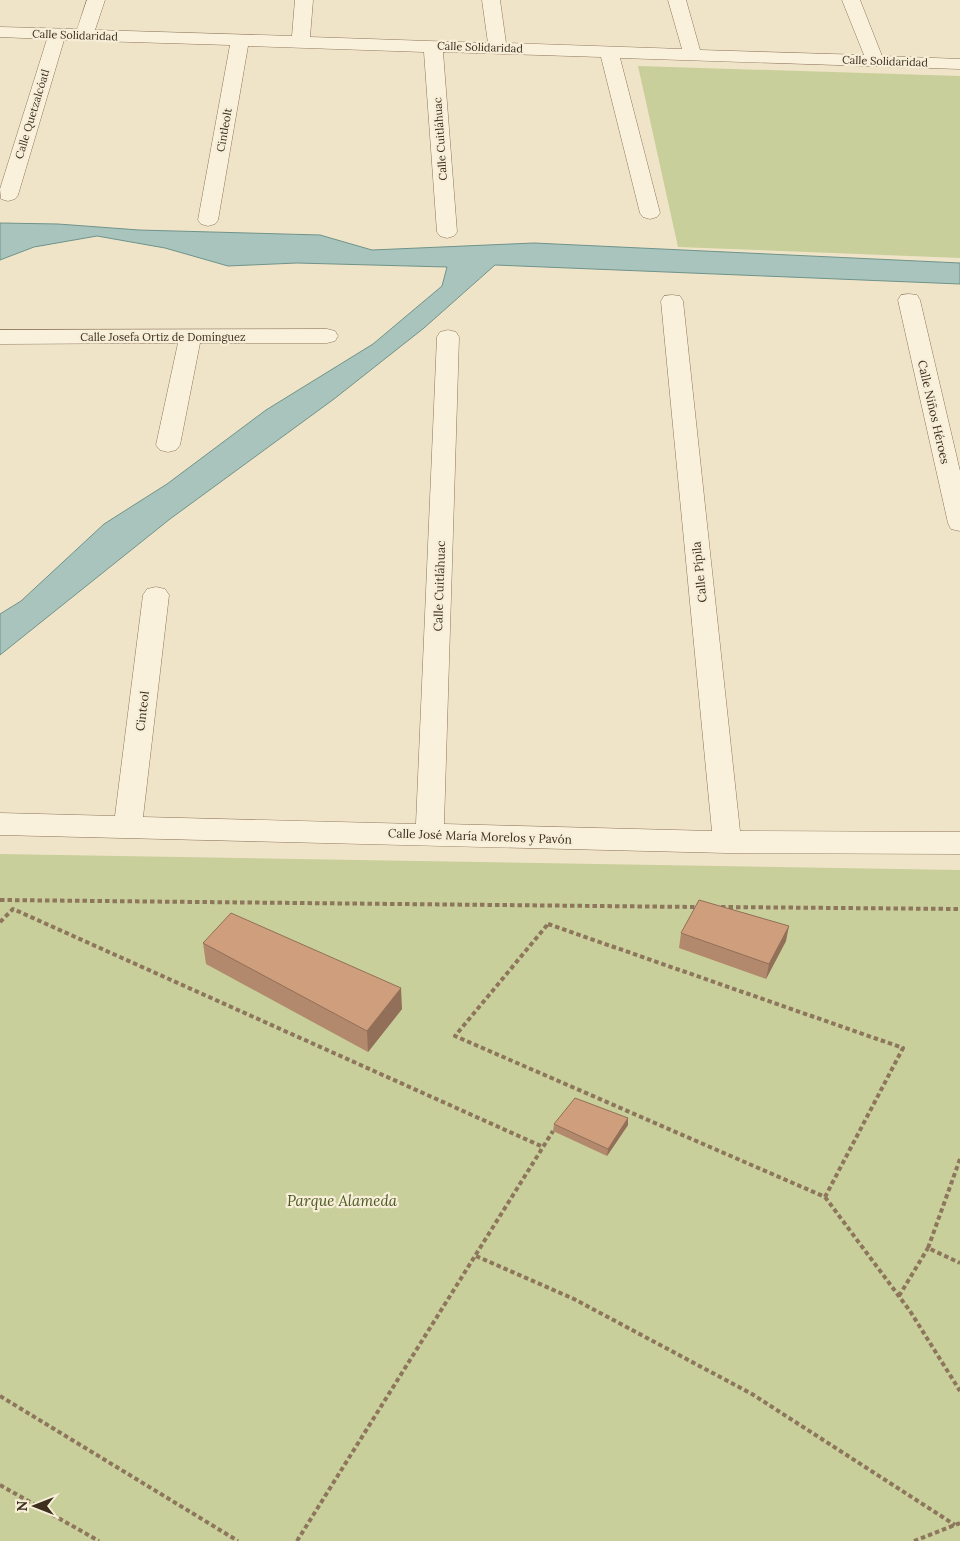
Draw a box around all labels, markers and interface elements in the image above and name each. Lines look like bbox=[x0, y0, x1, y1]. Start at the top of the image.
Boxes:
street label: Calle Solidaridad bbox=[32, 27, 119, 44]
street label: Calle Solidaridad bbox=[437, 39, 524, 56]
street label: Calle Solidaridad bbox=[842, 53, 929, 70]
street label: Calle Quetzalcóatl bbox=[12, 67, 52, 161]
street label: Calle Cuitláhuac bbox=[430, 97, 450, 181]
street label: Cintleolt bbox=[213, 106, 235, 153]
street label: Calle Josefa Ortiz de Domínguez bbox=[80, 330, 246, 344]
street label: Calle Niños Héroes bbox=[915, 359, 953, 466]
street label: Calle Cuitláhuac bbox=[430, 540, 448, 632]
street label: Calle Pípila bbox=[688, 541, 710, 603]
street label: Cinteol bbox=[132, 690, 152, 732]
street label: Calle José María Morelos y Pavón bbox=[388, 825, 572, 847]
park label: Parque Alameda bbox=[287, 1191, 398, 1210]
north arrow bbox=[10, 1481, 60, 1531]
text: N bbox=[13, 1500, 31, 1511]

